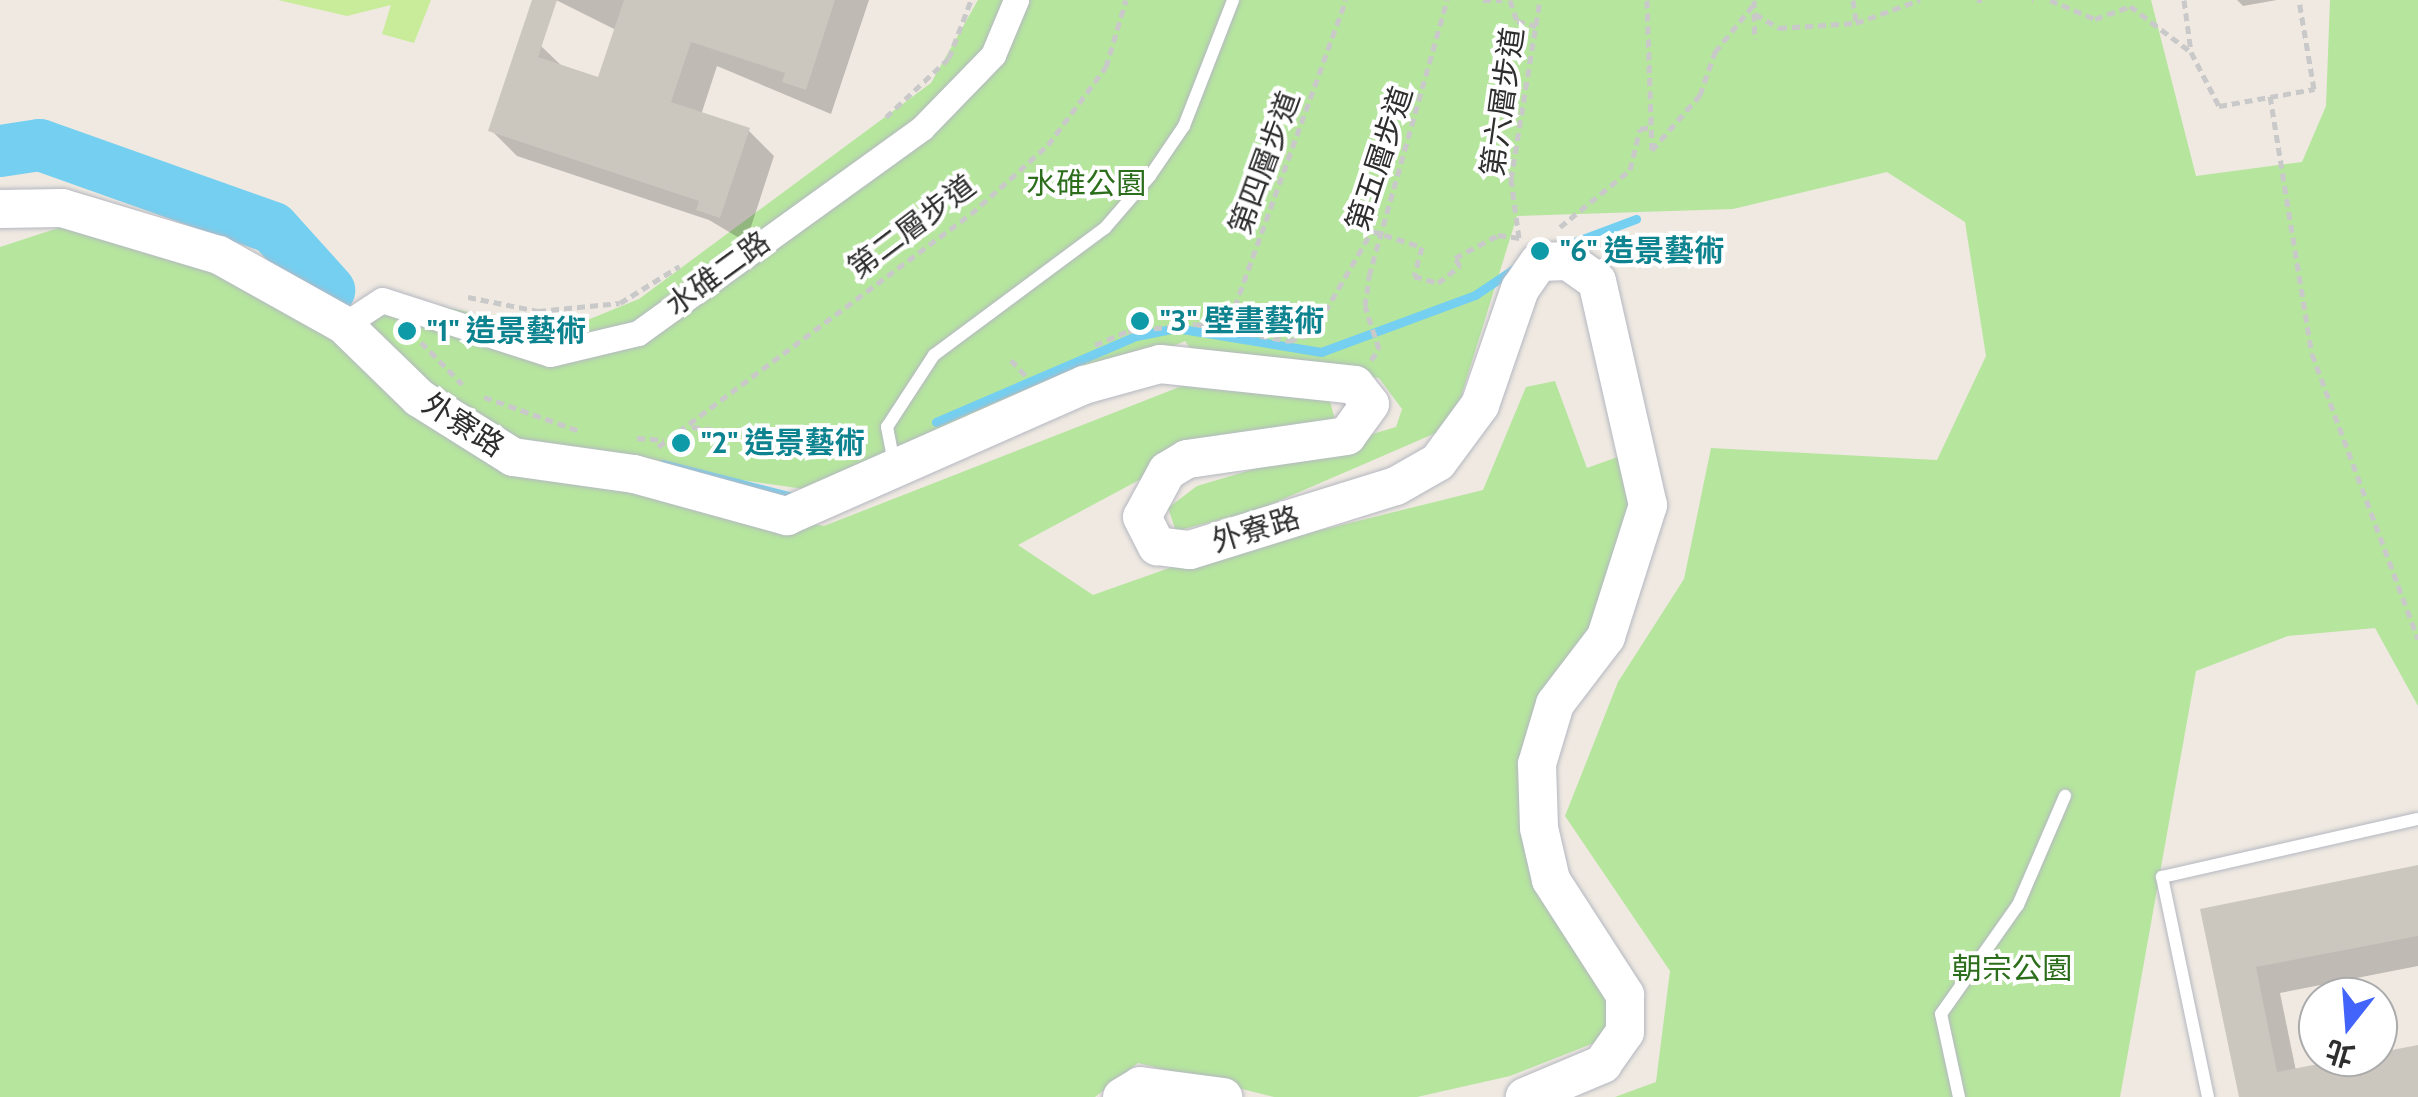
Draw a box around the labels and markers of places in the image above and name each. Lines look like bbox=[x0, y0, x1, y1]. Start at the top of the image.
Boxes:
place label: "6" 造景藝術 bbox=[1560, 233, 1724, 269]
marker: "6" 造景藝術 bbox=[1529, 240, 1551, 262]
place label: "3" 壁畫藝術 bbox=[1160, 303, 1324, 339]
marker: "3" 壁畫藝術 bbox=[1129, 310, 1151, 332]
place label: "1" 造景藝術 bbox=[427, 313, 586, 349]
marker: "1" 造景藝術 bbox=[396, 320, 418, 342]
place label: "2" 造景藝術 bbox=[701, 425, 865, 461]
marker: "2" 造景藝術 bbox=[670, 432, 692, 454]

